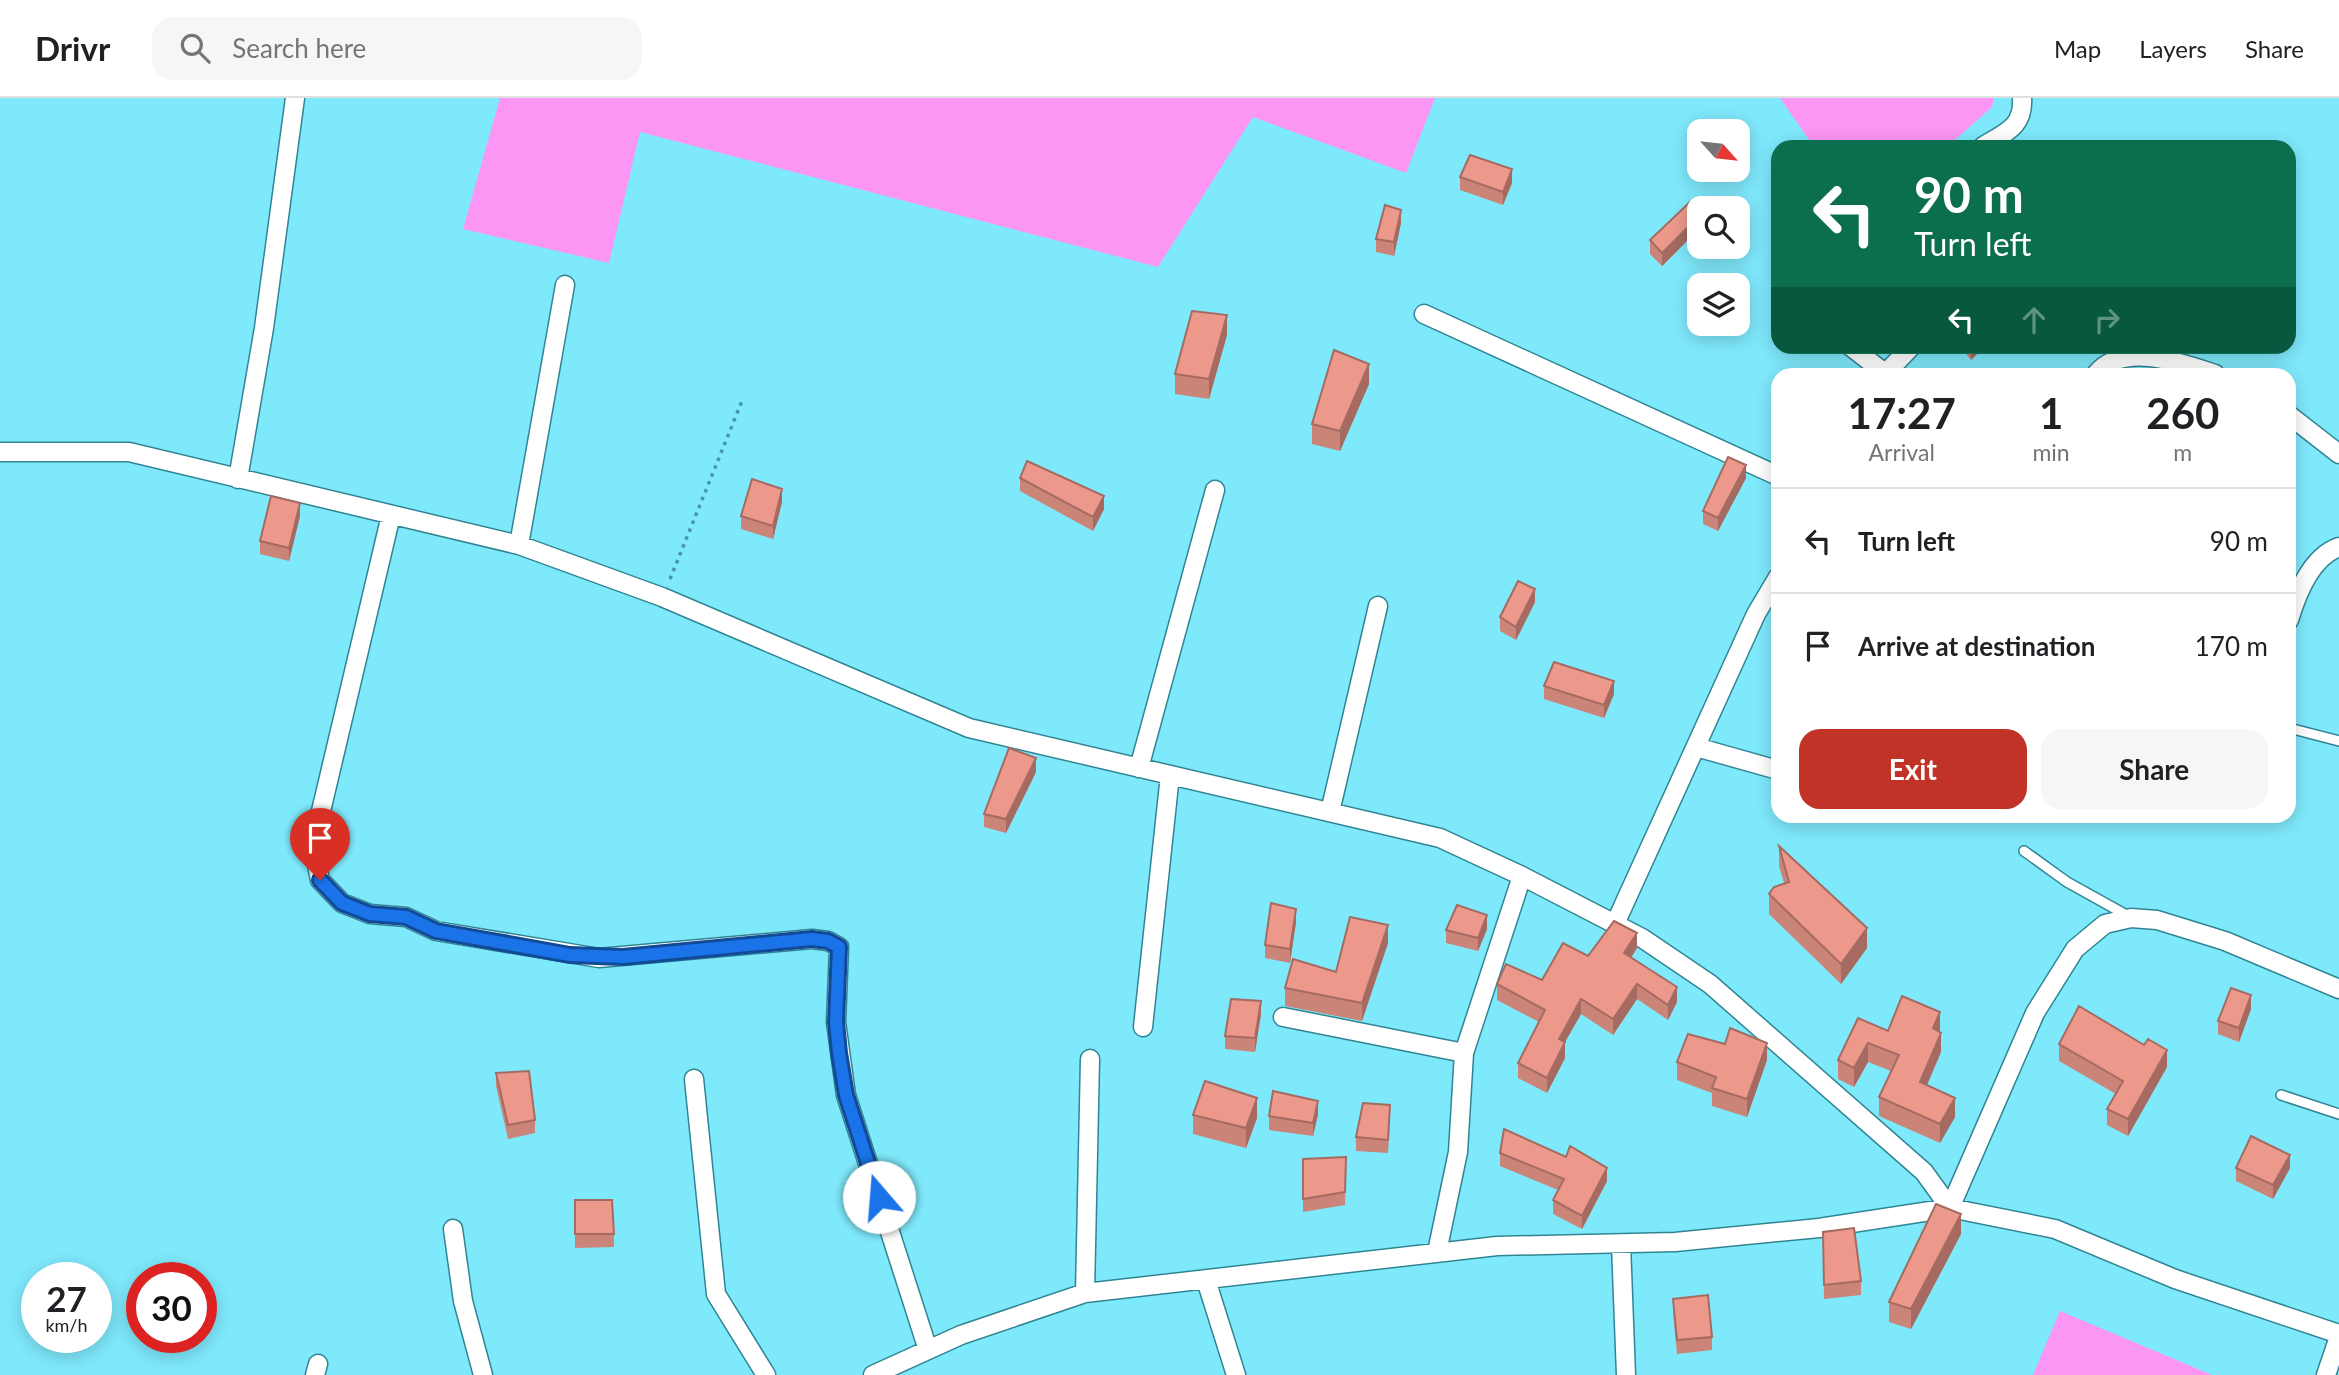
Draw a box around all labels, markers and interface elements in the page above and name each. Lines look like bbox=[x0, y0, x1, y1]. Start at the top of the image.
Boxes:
search box bbox=[152, 17, 642, 80]
text: Drivr bbox=[35, 28, 110, 68]
icon: search bbox=[176, 29, 214, 67]
text: Search here bbox=[232, 32, 366, 64]
text: Map bbox=[2054, 34, 2101, 63]
text: Layers bbox=[2139, 34, 2207, 63]
text: Share bbox=[2245, 34, 2304, 63]
north arrow bbox=[1687, 119, 1750, 182]
map controls bbox=[1687, 119, 1750, 336]
text: 90 m bbox=[1914, 165, 2024, 223]
icon: left bbox=[1799, 168, 1890, 259]
button: search bbox=[1687, 196, 1750, 259]
text: Turn left bbox=[1914, 224, 2031, 263]
button: layers bbox=[1687, 273, 1750, 336]
icon: left bbox=[1942, 301, 1980, 339]
icon: ahead bbox=[2015, 301, 2053, 339]
icon: right bbox=[2088, 301, 2126, 339]
text: 17:27 bbox=[1848, 388, 1956, 438]
text: 1 bbox=[2039, 388, 2063, 438]
text: 260 bbox=[2146, 388, 2219, 438]
text: Arrival bbox=[1869, 438, 1935, 466]
text: min bbox=[2032, 438, 2070, 466]
text: m bbox=[2173, 438, 2192, 466]
icon: left bbox=[1799, 522, 1837, 560]
text: Turn left bbox=[1858, 525, 1955, 557]
text: 90 m bbox=[2210, 525, 2268, 557]
icon: arrive bbox=[1799, 627, 1837, 665]
text: Arrive at destination bbox=[1858, 630, 2095, 662]
text: 170 m bbox=[2195, 630, 2268, 662]
button: Exit bbox=[1799, 729, 2027, 809]
button: Share bbox=[2041, 729, 2268, 809]
pin bbox=[290, 808, 350, 880]
icon: arrive bbox=[301, 819, 339, 857]
position arrow bbox=[842, 1160, 916, 1234]
speed limit sign: 30 bbox=[126, 1262, 217, 1353]
text: 27 bbox=[46, 1277, 87, 1319]
text: km/h bbox=[45, 1314, 88, 1336]

